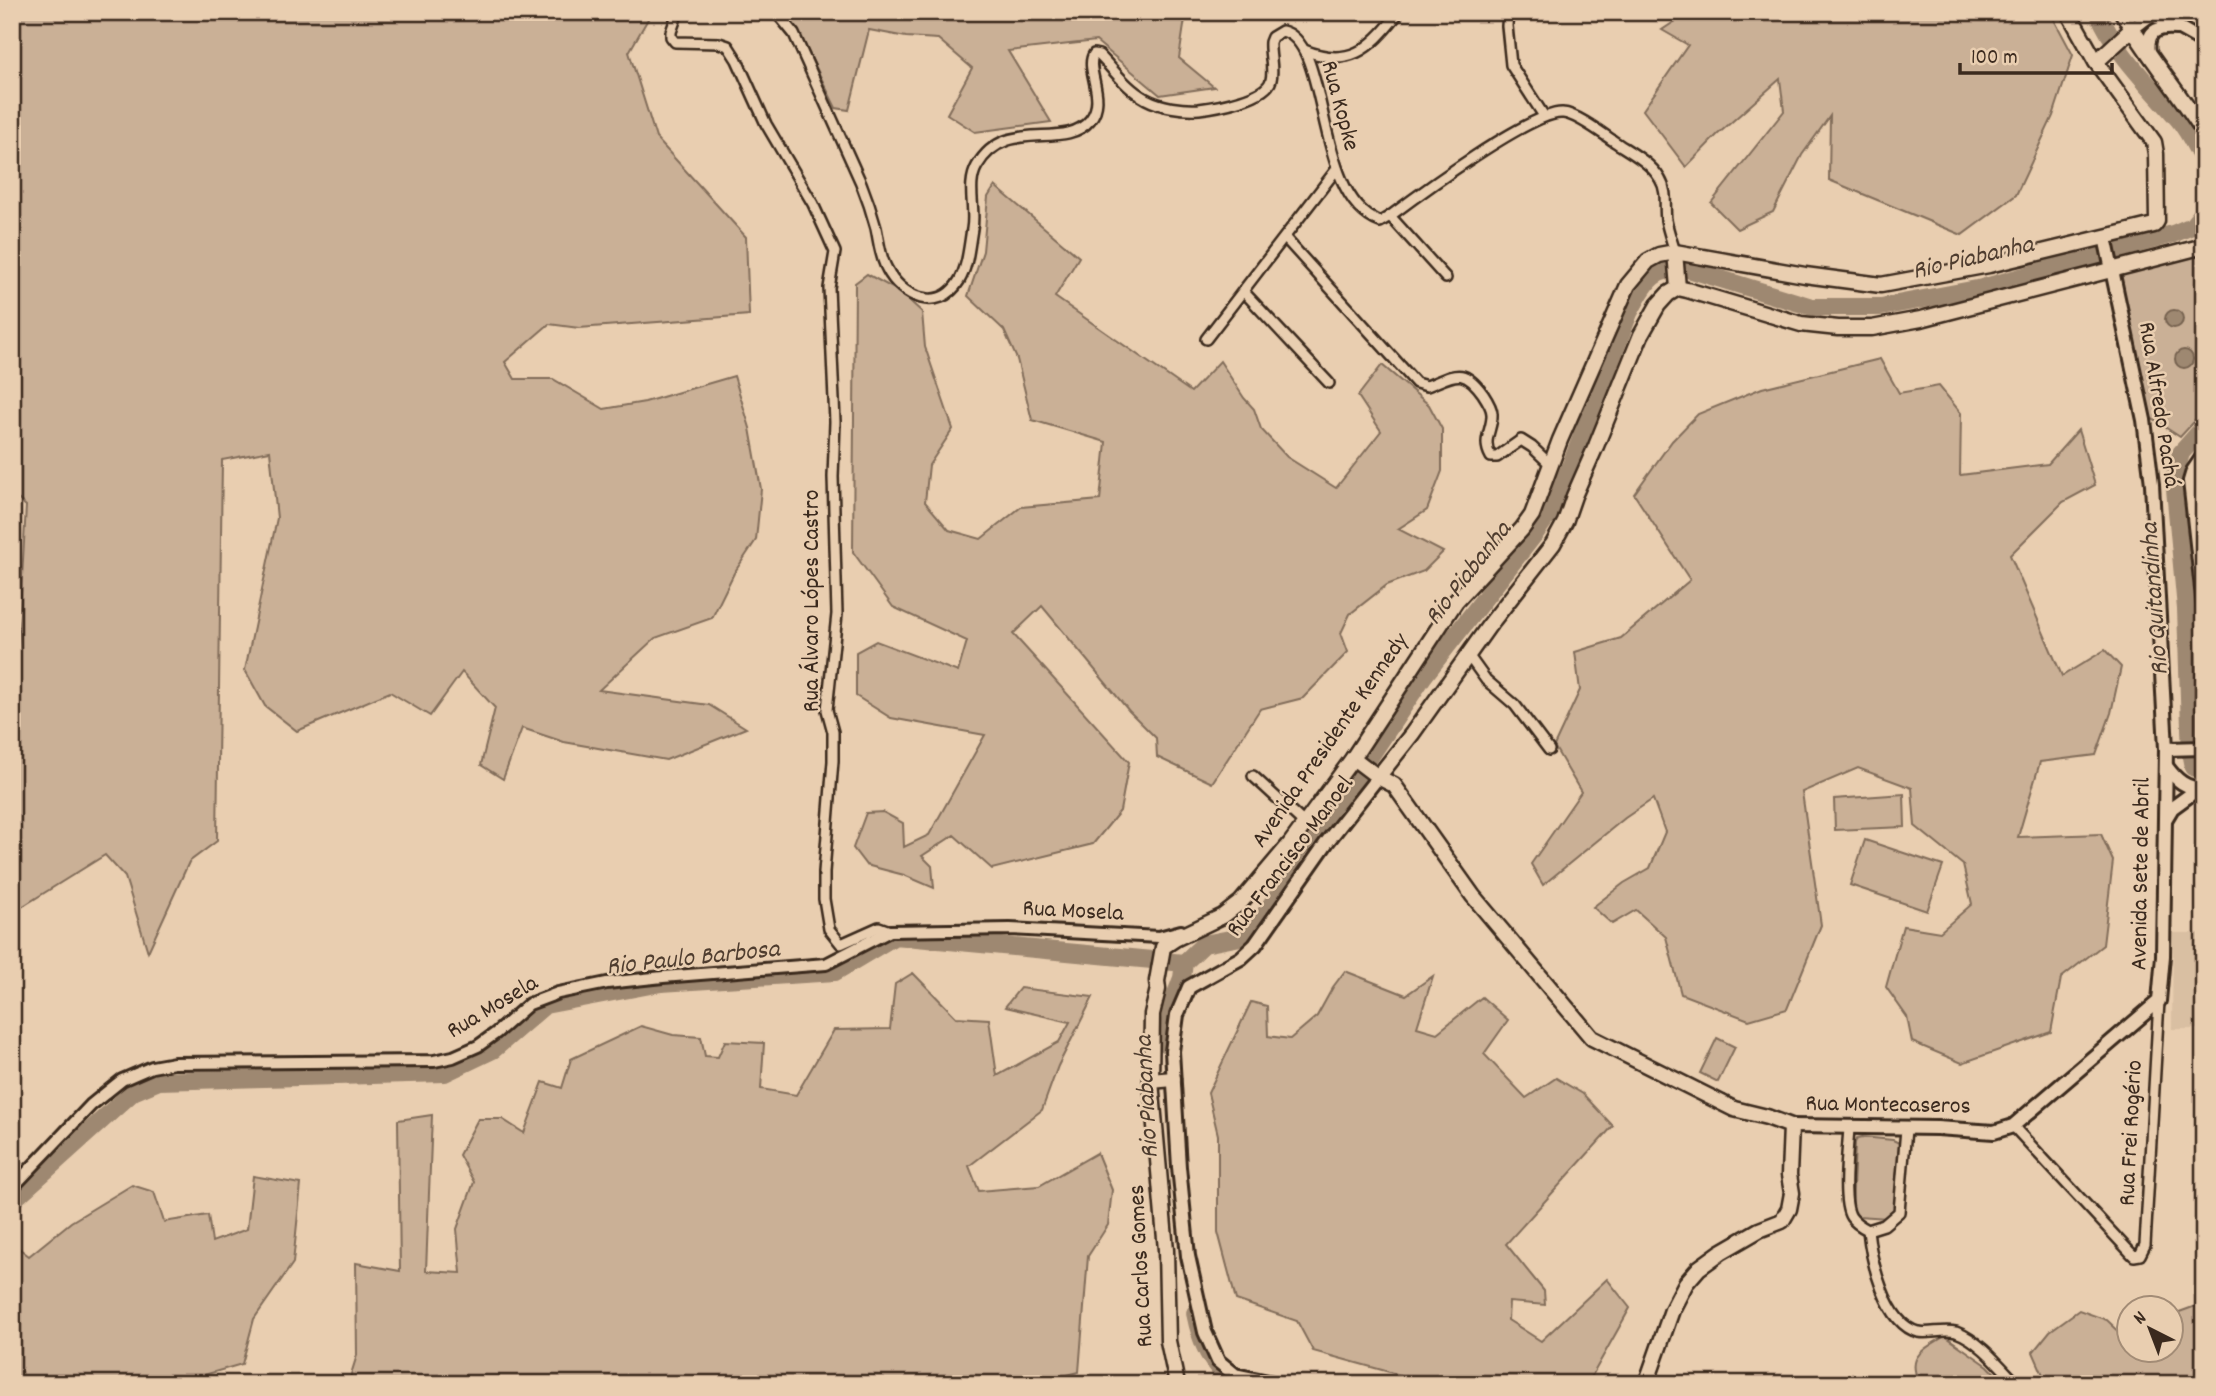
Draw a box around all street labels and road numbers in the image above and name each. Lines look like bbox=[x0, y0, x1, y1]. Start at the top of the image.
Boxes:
street label: Rua Kopke bbox=[1311, 57, 1367, 155]
street label: Rua Alfredo Pachá bbox=[2128, 320, 2188, 491]
street label: Rua Álvaro Lópes Castro bbox=[796, 490, 830, 712]
street label: Avenida Presidente Kennedy bbox=[1244, 626, 1419, 855]
street label: Rua Francisco Manoel bbox=[1219, 769, 1363, 945]
street label: Avenida Sete de Abril bbox=[2123, 777, 2161, 971]
street label: Rua Mosela bbox=[1022, 892, 1125, 932]
street label: Rua Mosela bbox=[441, 967, 546, 1049]
street label: Rua Frei Rogério bbox=[2111, 1059, 2153, 1207]
street label: Rua Montecaseros bbox=[1805, 1088, 1971, 1124]
street label: Rua Carlos Gomes bbox=[1121, 1184, 1163, 1348]

